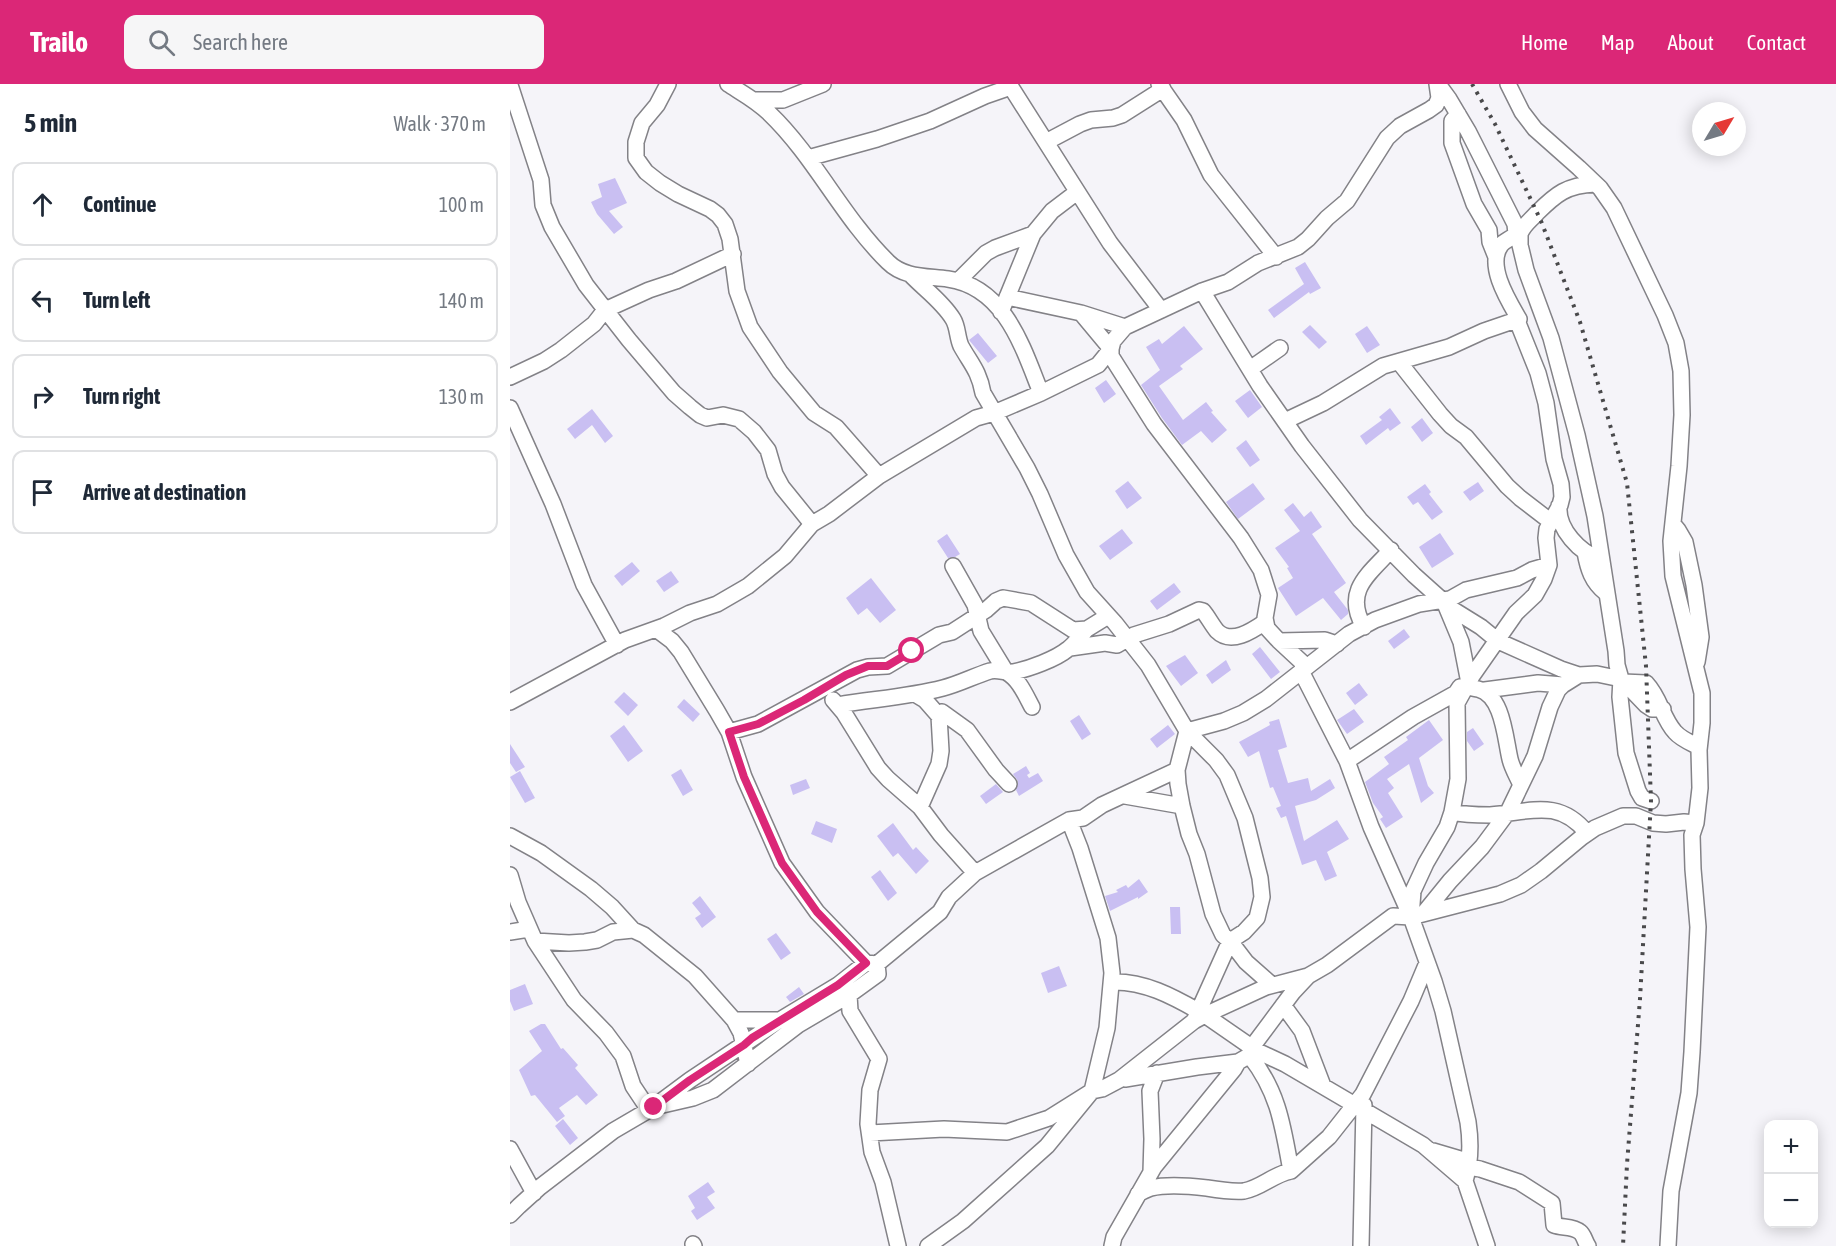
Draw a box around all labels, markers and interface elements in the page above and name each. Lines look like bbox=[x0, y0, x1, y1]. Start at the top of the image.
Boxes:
search box bbox=[124, 15, 544, 69]
text: Trailo bbox=[30, 26, 88, 58]
icon: search bbox=[145, 26, 178, 59]
text: Search here bbox=[193, 29, 288, 55]
text: Home bbox=[1521, 30, 1568, 54]
text: Map bbox=[1601, 30, 1635, 54]
text: About bbox=[1668, 30, 1714, 54]
text: Contact bbox=[1747, 30, 1806, 54]
north arrow bbox=[1692, 102, 1746, 156]
text: 5 min bbox=[24, 108, 77, 138]
text: Walk · 370 m bbox=[394, 112, 486, 135]
icon: ahead bbox=[26, 188, 59, 221]
text: Continue bbox=[83, 191, 157, 217]
text: 100 m bbox=[439, 193, 484, 216]
icon: left bbox=[26, 284, 59, 317]
text: Turn left bbox=[83, 287, 150, 313]
text: 140 m bbox=[439, 289, 484, 312]
icon: right bbox=[26, 380, 59, 413]
text: Turn right bbox=[83, 383, 160, 409]
text: 130 m bbox=[439, 385, 484, 408]
icon: arrive bbox=[26, 476, 59, 509]
text: Arrive at destination bbox=[83, 479, 246, 505]
route start bbox=[898, 637, 924, 663]
route end bbox=[640, 1093, 666, 1119]
map controls bbox=[1764, 1120, 1818, 1228]
button: + bbox=[1764, 1120, 1818, 1174]
button: − bbox=[1764, 1174, 1818, 1228]

